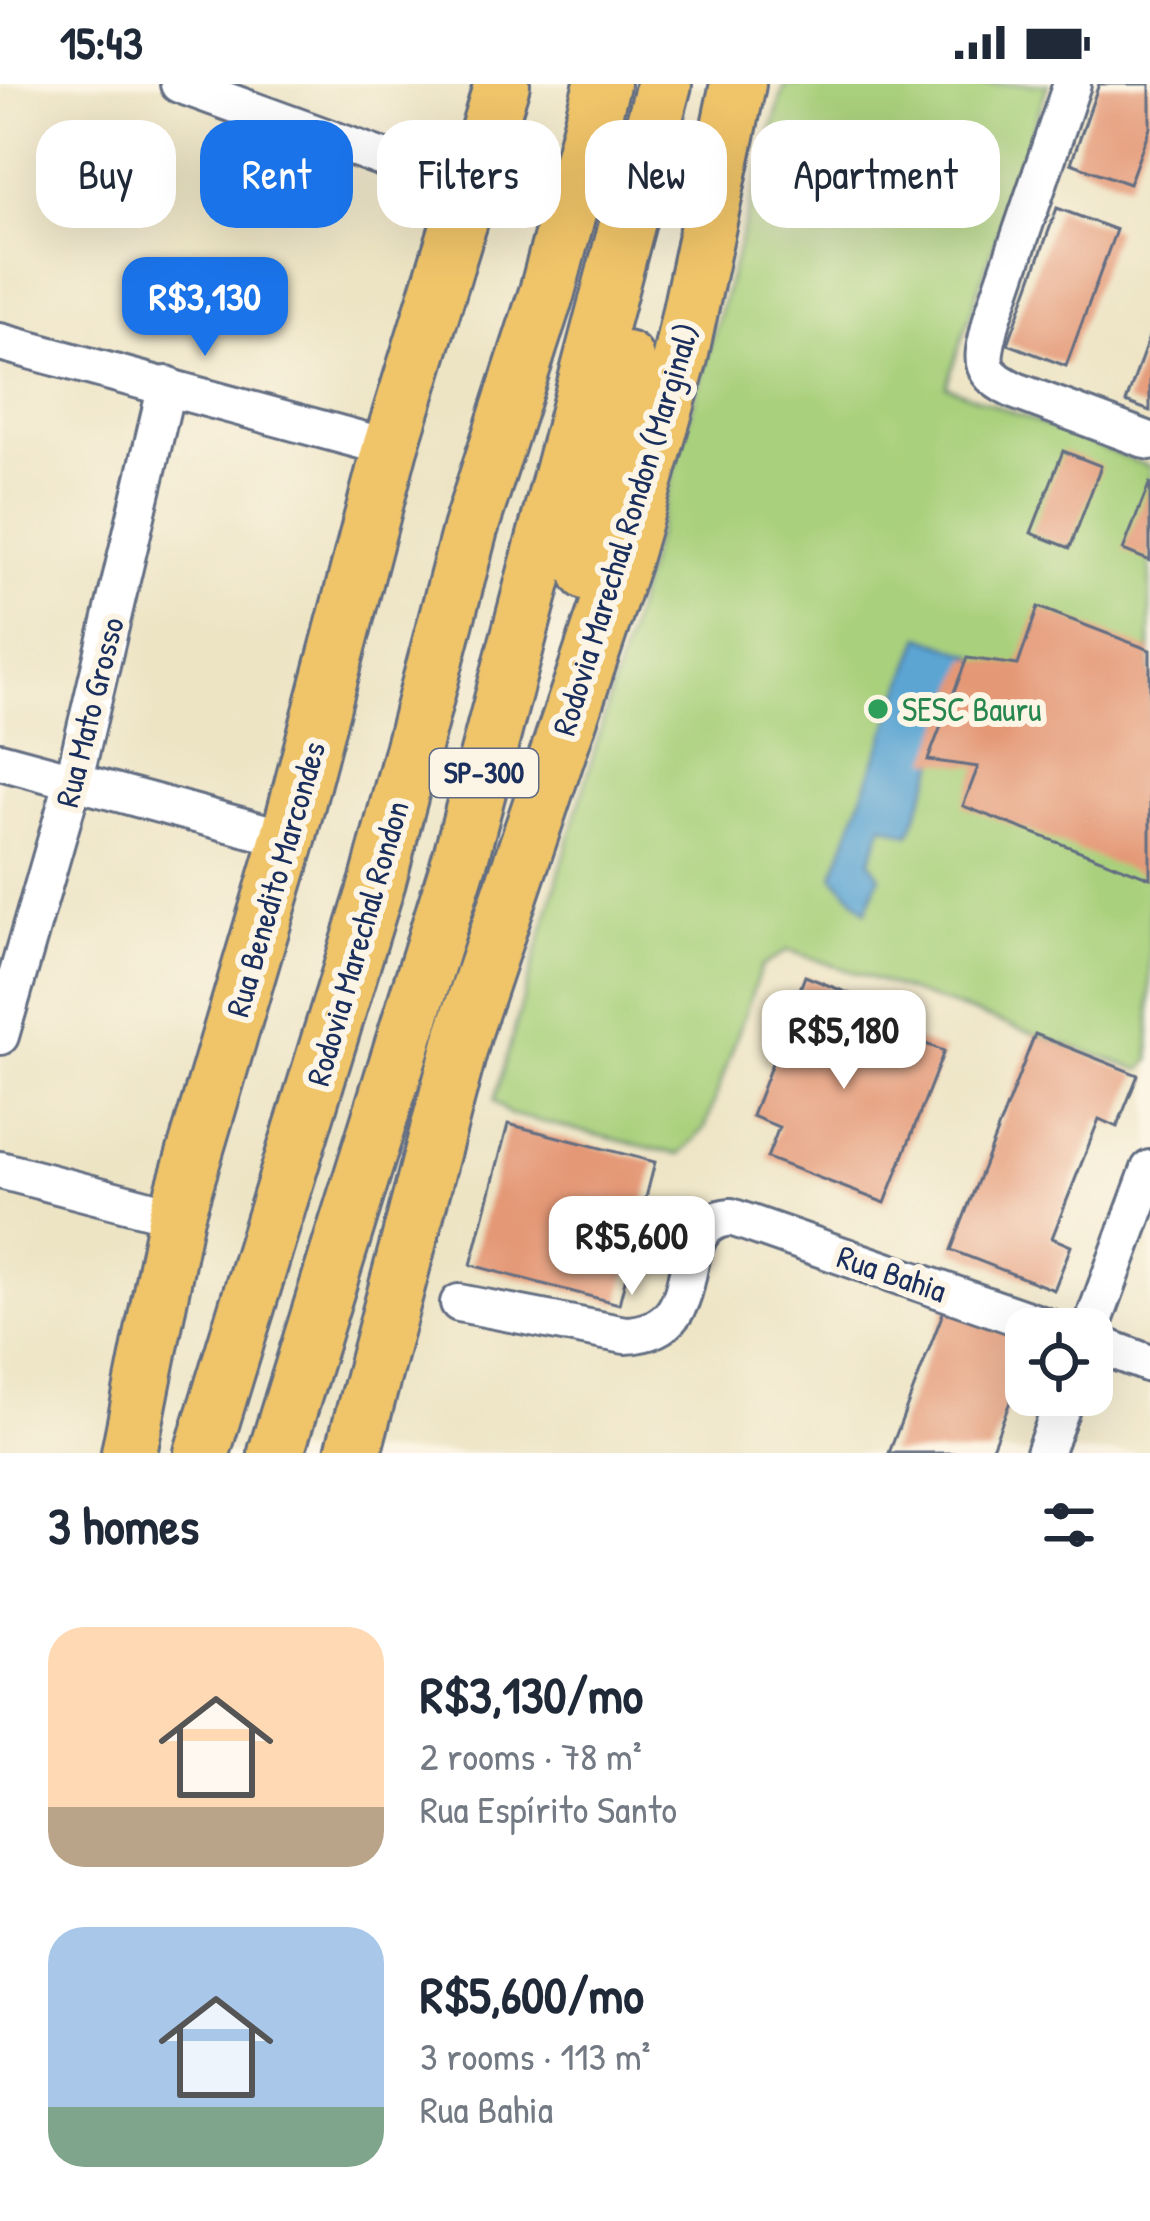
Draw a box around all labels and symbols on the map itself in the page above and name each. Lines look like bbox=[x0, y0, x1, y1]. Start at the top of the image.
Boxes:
pin: R$3,130 bbox=[94, 257, 316, 359]
street label: Rodovia Marechal Rondon (Marginal) bbox=[541, 318, 710, 741]
street label: Rua Mato Grosso bbox=[44, 613, 134, 811]
place label: SESC Bauru bbox=[902, 687, 1041, 731]
marker: SESC Bauru bbox=[865, 696, 891, 722]
street label: Rua Benedito Marcondes bbox=[215, 736, 335, 1022]
road number: SP-300 bbox=[430, 749, 538, 797]
street label: Rodovia Marechal Rondon bbox=[295, 796, 419, 1090]
pin: R$5,180 bbox=[733, 990, 955, 1092]
pin: R$5,600 bbox=[521, 1196, 743, 1298]
street label: Rua Bahia bbox=[832, 1234, 952, 1312]

